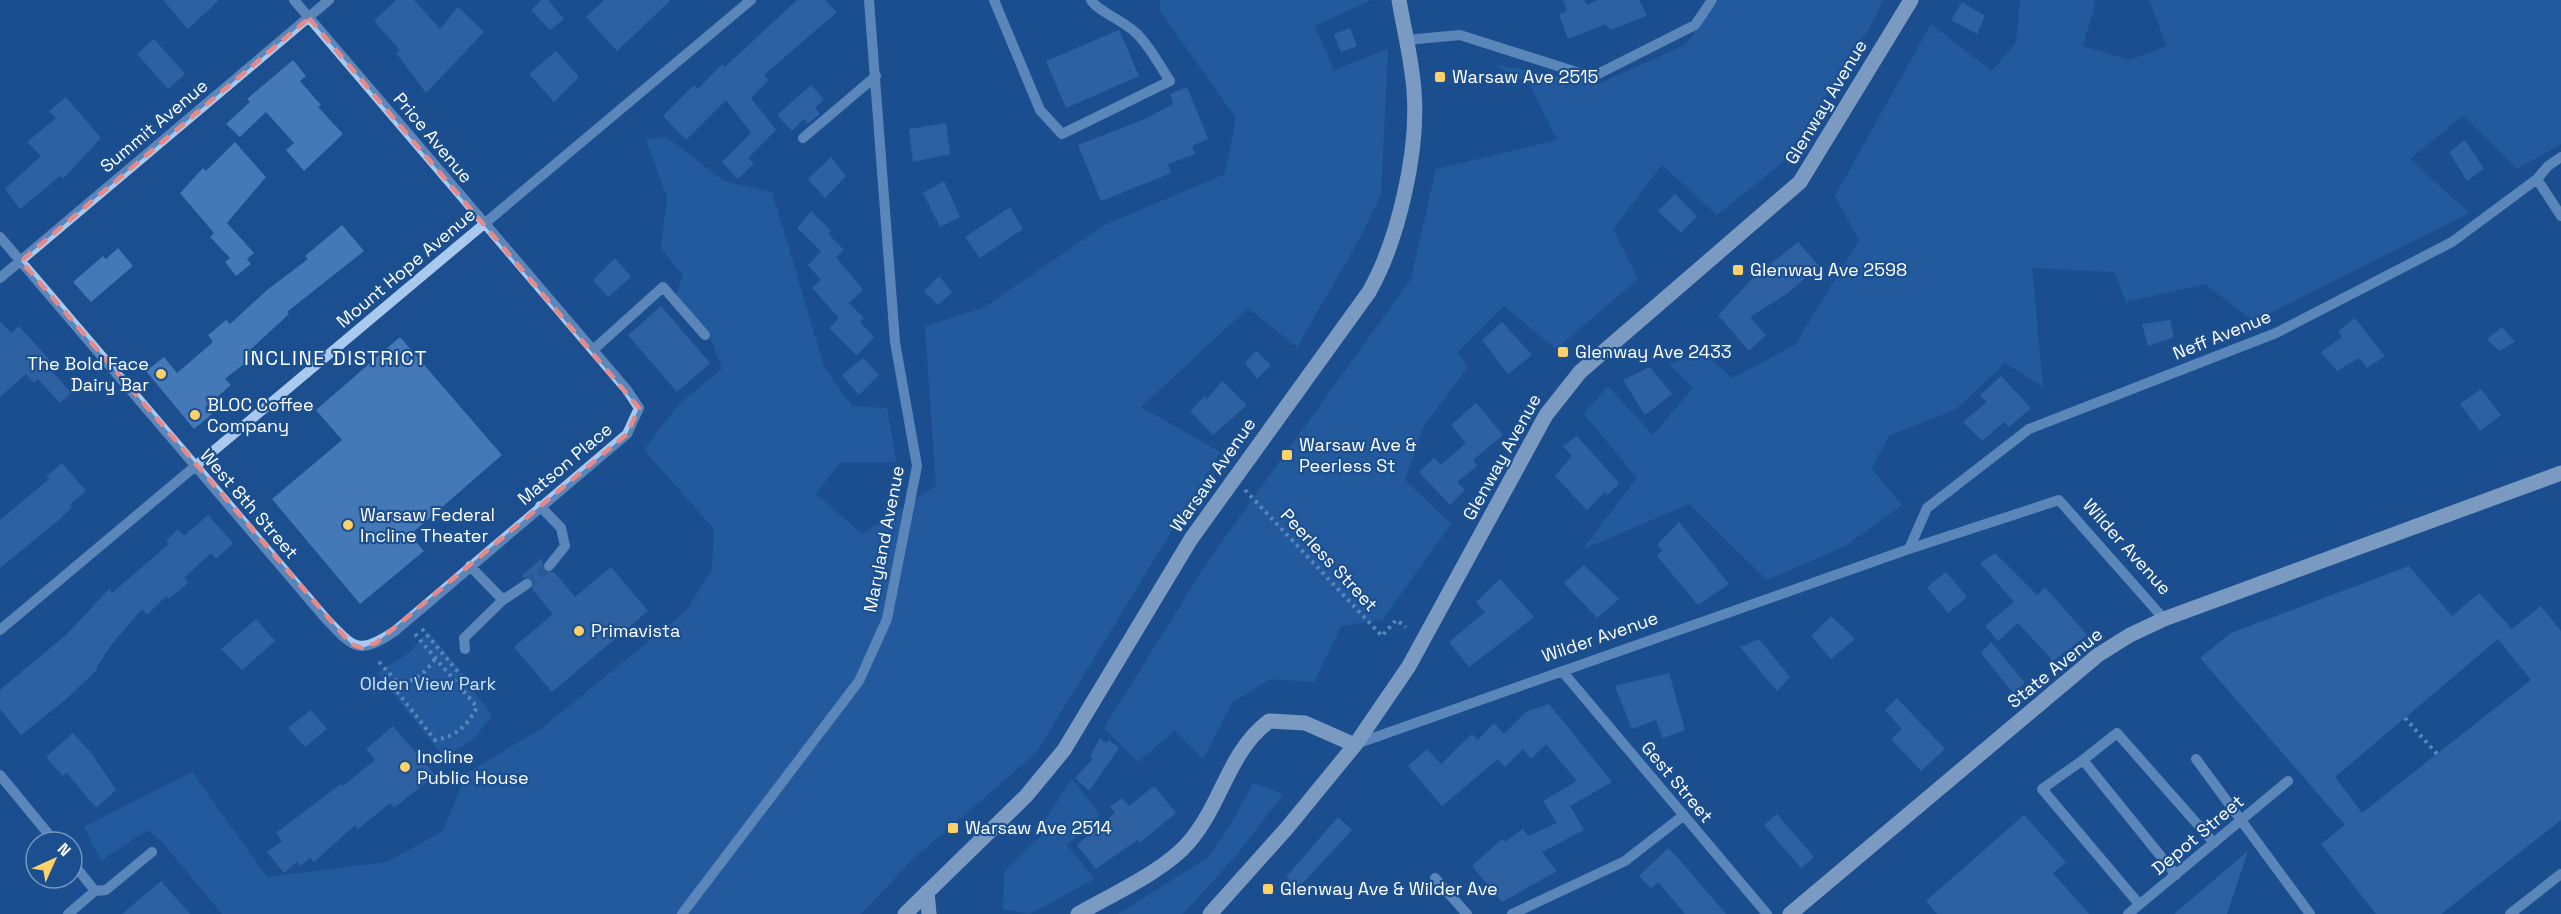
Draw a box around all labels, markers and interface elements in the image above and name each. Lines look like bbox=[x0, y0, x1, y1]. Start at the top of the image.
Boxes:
street label: Glenway Avenue bbox=[1779, 35, 1872, 168]
place label: Warsaw Ave 2515 bbox=[1452, 65, 1598, 88]
marker: Warsaw Ave 2515 bbox=[1433, 70, 1447, 84]
street label: Summit Avenue bbox=[95, 74, 212, 177]
street label: Price Avenue bbox=[389, 88, 478, 188]
street label: Mount Hope Avenue bbox=[331, 203, 480, 333]
place label: Glenway Ave 2598 bbox=[1750, 258, 1907, 281]
marker: Glenway Ave 2598 bbox=[1731, 263, 1745, 277]
street label: Neff Avenue bbox=[2169, 304, 2274, 365]
place label: Glenway Ave 2433 bbox=[1575, 340, 1732, 363]
district label: INCLINE DISTRICT bbox=[244, 345, 428, 371]
marker: Glenway Ave 2433 bbox=[1556, 345, 1570, 359]
place label: The Bold Face Dairy Bar bbox=[27, 352, 149, 396]
marker: The Bold Face Dairy Bar bbox=[154, 367, 168, 381]
street label: Glenway Avenue bbox=[1457, 389, 1546, 524]
place label: BLOC Coffee Company bbox=[207, 393, 314, 437]
marker: BLOC Coffee Company bbox=[188, 408, 202, 422]
street label: Warsaw Avenue bbox=[1165, 413, 1261, 536]
street label: Matson Place bbox=[513, 417, 617, 510]
place label: Warsaw Ave & Peerless St bbox=[1299, 433, 1417, 477]
street label: West 8th Street bbox=[195, 444, 303, 563]
marker: Warsaw Ave & Peerless St bbox=[1280, 448, 1294, 462]
street label: Maryland Avenue bbox=[858, 464, 909, 614]
street label: Wilder Avenue bbox=[2078, 494, 2177, 600]
place label: Warsaw Federal Incline Theater bbox=[360, 503, 495, 547]
street label: Peerless Street bbox=[1276, 503, 1383, 616]
marker: Warsaw Federal Incline Theater bbox=[341, 518, 355, 532]
street label: Wilder Avenue bbox=[1539, 606, 1661, 667]
place label: Primavista bbox=[591, 619, 680, 642]
street label: State Avenue bbox=[2003, 622, 2107, 713]
marker: Primavista bbox=[572, 624, 586, 638]
park label: Olden View Park bbox=[360, 672, 497, 695]
street label: Gest Street bbox=[1637, 736, 1718, 827]
place label: Incline Public House bbox=[417, 745, 529, 789]
marker: Incline Public House bbox=[398, 760, 412, 774]
street label: Depot Street bbox=[2147, 790, 2248, 880]
place label: Warsaw Ave 2514 bbox=[965, 816, 1112, 839]
marker: Warsaw Ave 2514 bbox=[946, 821, 960, 835]
north arrow bbox=[24, 830, 84, 890]
text: N bbox=[53, 839, 75, 861]
place label: Glenway Ave & Wilder Ave bbox=[1280, 877, 1498, 900]
marker: Glenway Ave & Wilder Ave bbox=[1261, 882, 1275, 896]

